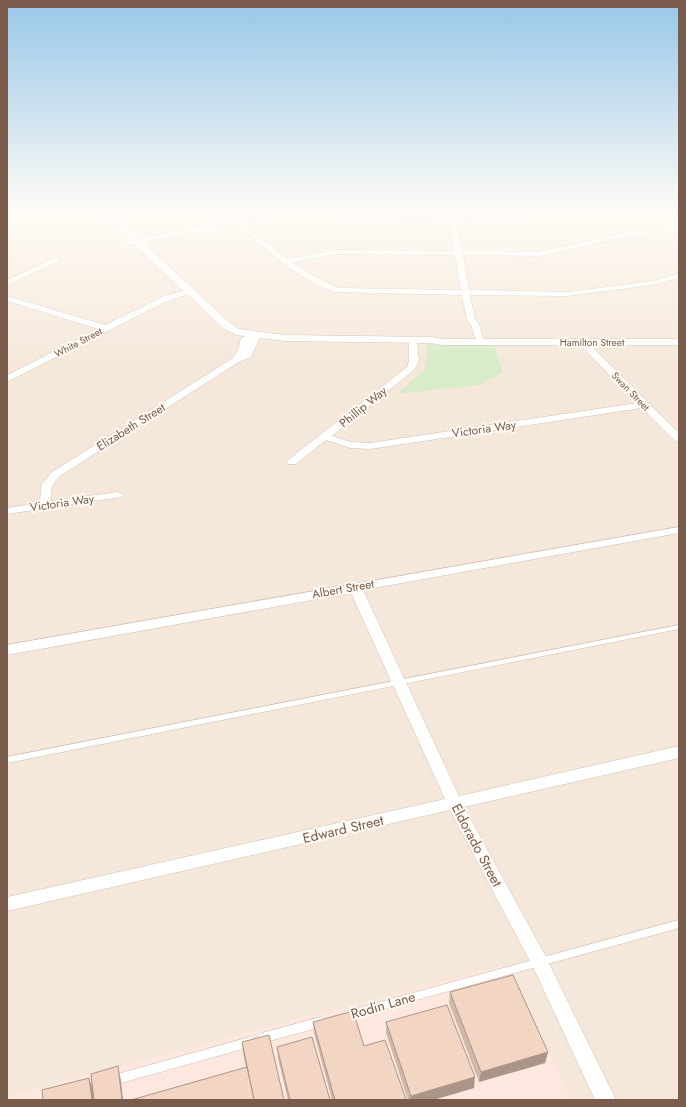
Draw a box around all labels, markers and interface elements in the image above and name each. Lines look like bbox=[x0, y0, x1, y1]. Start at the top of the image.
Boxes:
street label: White Street bbox=[52, 323, 105, 361]
street label: Hamilton Street bbox=[560, 335, 625, 350]
street label: Swan Street bbox=[608, 368, 654, 415]
street label: Phillip Way bbox=[335, 382, 391, 432]
street label: Elizabeth Street bbox=[93, 399, 169, 455]
street label: Victoria Way bbox=[451, 416, 518, 442]
street label: Victoria Way bbox=[29, 490, 96, 516]
street label: Albert Street bbox=[310, 575, 376, 603]
street label: Eldorado Street bbox=[447, 800, 508, 891]
street label: Edward Street bbox=[301, 810, 386, 848]
street label: Rodin Lane bbox=[348, 986, 418, 1024]

